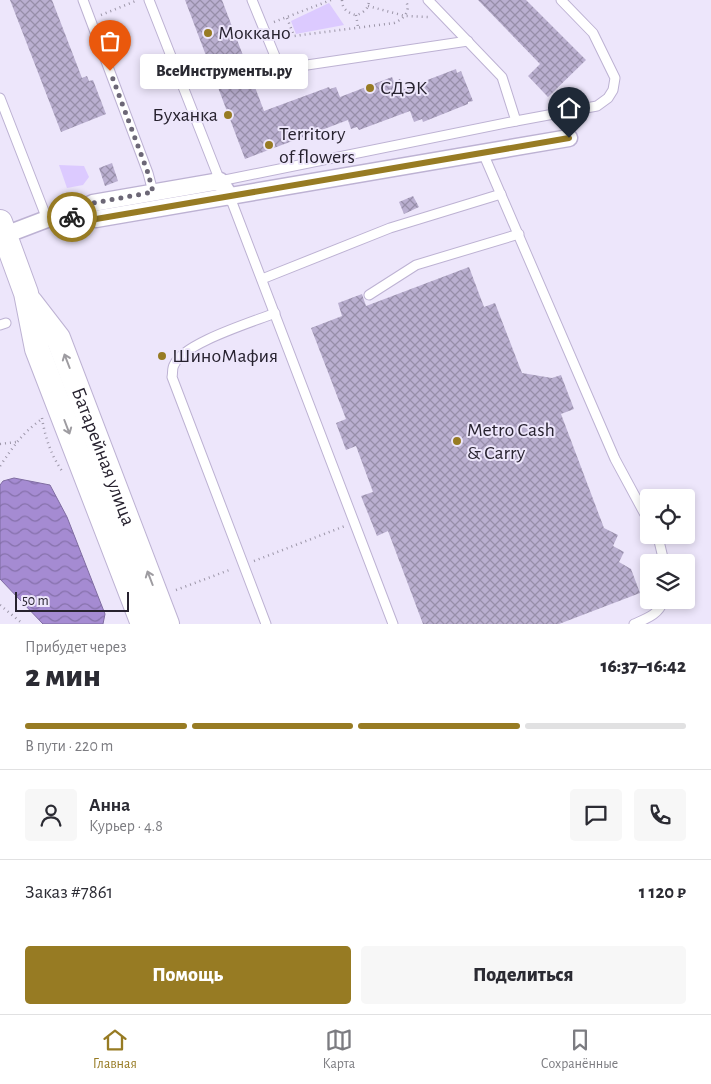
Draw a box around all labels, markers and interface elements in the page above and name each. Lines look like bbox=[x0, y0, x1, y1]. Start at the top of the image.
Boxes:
pin bbox=[89, 20, 131, 71]
place label: Моккано bbox=[218, 23, 291, 43]
icon: bag bbox=[96, 27, 124, 55]
marker: Моккано bbox=[202, 27, 214, 39]
callout: ВсеИнструменты.ру bbox=[140, 54, 308, 88]
text: ВсеИнструменты.ру bbox=[156, 63, 292, 79]
place label: СДЭК bbox=[380, 78, 428, 98]
marker: СДЭК bbox=[364, 82, 376, 94]
pin bbox=[548, 87, 590, 138]
icon: home bbox=[555, 94, 583, 122]
place label: Буханка bbox=[152, 105, 218, 125]
marker: Буханка bbox=[222, 109, 234, 121]
place label: Territory of flowers bbox=[279, 124, 355, 167]
marker: Territory of flowers bbox=[263, 139, 275, 151]
courier bbox=[47, 192, 97, 242]
icon: bike bbox=[58, 203, 86, 231]
place label: ШиноМафия bbox=[172, 346, 278, 366]
marker: ШиноМафия bbox=[156, 350, 168, 362]
one-way arrow bbox=[62, 354, 71, 369]
street label: Батарейная улица bbox=[68, 385, 139, 528]
one-way arrow bbox=[64, 420, 73, 435]
place label: Metro Cash & Carry bbox=[467, 420, 555, 463]
marker: Metro Cash & Carry bbox=[451, 435, 463, 447]
map controls bbox=[640, 489, 695, 609]
button: locate bbox=[640, 489, 695, 544]
button: layers bbox=[640, 554, 695, 609]
one-way arrow bbox=[144, 571, 153, 586]
scale bar bbox=[15, 589, 129, 612]
text: 50 m bbox=[22, 594, 49, 608]
text: Прибудет через bbox=[25, 639, 127, 655]
text: 16:37–16:42 bbox=[601, 657, 686, 676]
text: 2 мин bbox=[25, 660, 101, 692]
text: В пути · 220 m bbox=[25, 738, 113, 754]
button: person bbox=[25, 789, 77, 841]
button: chat bbox=[570, 789, 622, 841]
button: phone bbox=[634, 789, 686, 841]
text: Анна bbox=[89, 796, 130, 815]
text: Курьер · 4.8 bbox=[89, 818, 163, 834]
text: Заказ #7861 bbox=[25, 883, 113, 902]
text: 1 120 ₽ bbox=[639, 883, 686, 902]
button: Помощь bbox=[25, 946, 351, 1004]
button: Поделиться bbox=[361, 946, 686, 1004]
tab: Главная bbox=[93, 1026, 137, 1073]
tab: Карта bbox=[322, 1026, 355, 1073]
tab: Сохранённые bbox=[541, 1026, 618, 1073]

